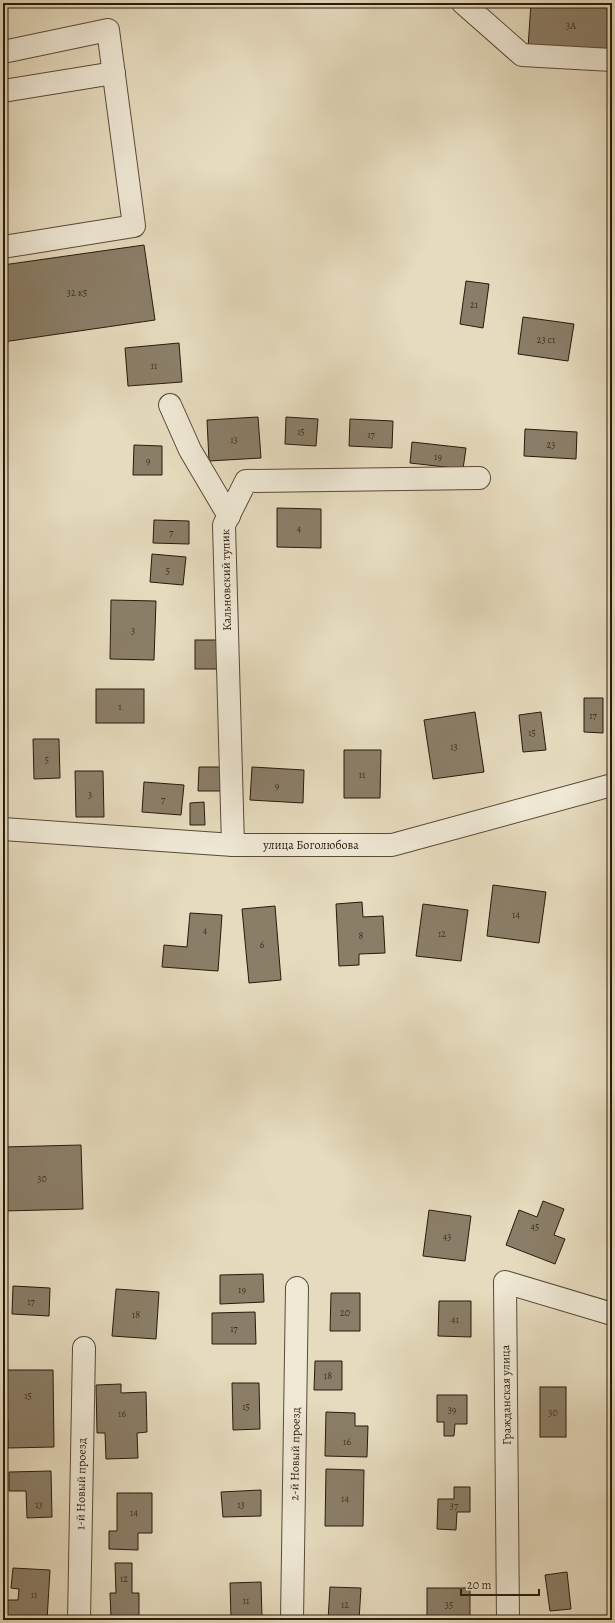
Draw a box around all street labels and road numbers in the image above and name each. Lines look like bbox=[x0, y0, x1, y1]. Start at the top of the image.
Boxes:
street label: Кальновский тупик bbox=[217, 529, 235, 631]
street label: улица Боголюбова bbox=[262, 837, 359, 853]
street label: Гражданская улица bbox=[497, 1344, 515, 1445]
street label: 2-й Новый проезд bbox=[286, 1407, 304, 1501]
street label: 1-й Новый проезд bbox=[72, 1438, 90, 1530]

